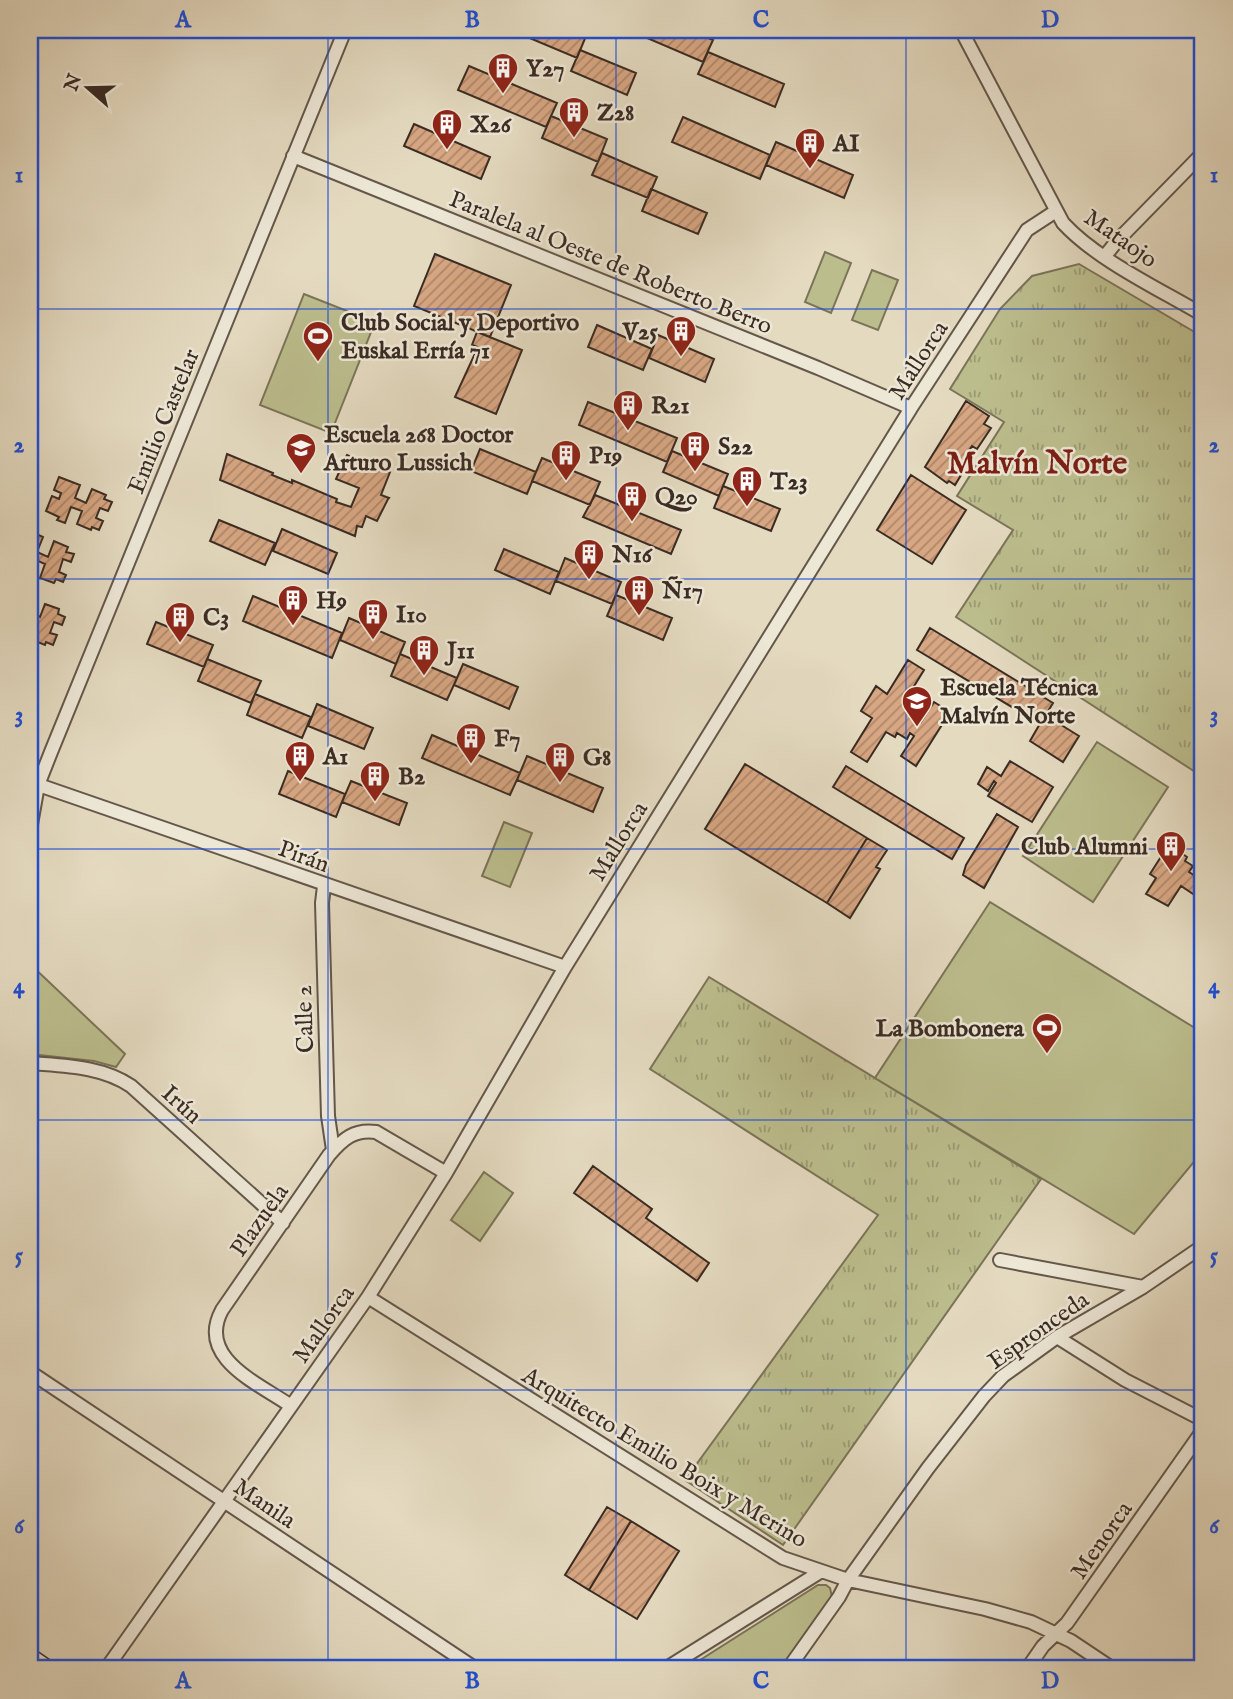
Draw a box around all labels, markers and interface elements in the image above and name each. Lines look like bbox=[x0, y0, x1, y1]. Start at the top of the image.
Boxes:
text: A bbox=[174, 6, 192, 35]
text: B bbox=[464, 6, 480, 35]
text: C bbox=[753, 6, 770, 35]
text: D bbox=[1041, 6, 1059, 35]
building icon: Y27 bbox=[486, 51, 520, 95]
north arrow bbox=[52, 52, 122, 122]
place label: Y27 bbox=[526, 54, 565, 85]
text: N bbox=[59, 71, 88, 96]
building icon: Z28 bbox=[557, 95, 591, 139]
place label: Z28 bbox=[597, 98, 635, 129]
building icon: X26 bbox=[430, 107, 464, 151]
place label: X26 bbox=[469, 110, 512, 141]
building icon: AI bbox=[793, 126, 827, 170]
place label: AI bbox=[832, 129, 860, 160]
text: 1 bbox=[15, 161, 23, 190]
text: 1 bbox=[1210, 161, 1218, 190]
street label: Paralela al Oeste de Roberto Berro bbox=[444, 184, 776, 343]
street label: Mataojo bbox=[1077, 203, 1163, 276]
place label: Club Social y Deportivo Euskal Erría 71 bbox=[341, 308, 579, 367]
building icon: V25 bbox=[664, 314, 698, 358]
street label: Mallorca bbox=[882, 315, 957, 406]
place label: V25 bbox=[621, 317, 658, 348]
sports icon: Club Social y Deportivo Euskal Erría 71 bbox=[301, 319, 335, 363]
street label: Emilio Castelar bbox=[121, 344, 208, 499]
building icon: R21 bbox=[611, 388, 645, 432]
place label: R21 bbox=[651, 391, 689, 422]
place label: Escuela 268 Doctor Arturo Lussich bbox=[323, 420, 514, 479]
building icon: S22 bbox=[678, 429, 712, 473]
text: 2 bbox=[14, 431, 25, 460]
school or university icon: Escuela 268 Doctor Arturo Lussich bbox=[284, 431, 318, 475]
text: 2 bbox=[1209, 431, 1220, 460]
place label: S22 bbox=[718, 432, 753, 463]
building icon: P19 bbox=[549, 438, 583, 482]
place label: P19 bbox=[589, 441, 622, 472]
district label: Malvín Norte bbox=[947, 444, 1128, 485]
building icon: T23 bbox=[730, 464, 764, 508]
place label: T23 bbox=[769, 467, 808, 498]
building icon: Q20 bbox=[615, 479, 649, 523]
place label: Q20 bbox=[655, 482, 698, 513]
building icon: N16 bbox=[572, 537, 606, 581]
place label: N16 bbox=[611, 540, 653, 571]
building icon: Ñ17 bbox=[622, 573, 656, 617]
place label: Ñ17 bbox=[661, 576, 703, 607]
building icon: H9 bbox=[276, 583, 310, 627]
place label: H9 bbox=[316, 586, 347, 617]
building icon: I10 bbox=[356, 597, 390, 641]
building icon: C3 bbox=[163, 600, 197, 644]
place label: I10 bbox=[396, 600, 427, 631]
place label: C3 bbox=[203, 603, 229, 634]
building icon: J11 bbox=[407, 633, 441, 677]
place label: J11 bbox=[444, 636, 475, 667]
place label: Escuela Técnica Malvín Norte bbox=[940, 673, 1098, 732]
school or university icon: Escuela Técnica Malvín Norte bbox=[900, 684, 934, 728]
text: 3 bbox=[15, 701, 23, 730]
text: 3 bbox=[1210, 701, 1218, 730]
building icon: F7 bbox=[454, 721, 488, 765]
place label: F7 bbox=[494, 724, 520, 755]
building icon: A1 bbox=[283, 739, 317, 783]
building icon: G8 bbox=[543, 740, 577, 784]
place label: A1 bbox=[322, 742, 348, 773]
place label: G8 bbox=[583, 743, 612, 774]
building icon: B2 bbox=[358, 759, 392, 803]
place label: B2 bbox=[398, 762, 425, 793]
street label: Mallorca bbox=[583, 796, 656, 887]
building icon: Club Alumni bbox=[1154, 829, 1188, 873]
place label: Club Alumni bbox=[1021, 832, 1149, 863]
street label: Pirán bbox=[274, 834, 334, 881]
text: 4 bbox=[13, 972, 25, 1001]
text: 4 bbox=[1208, 972, 1220, 1001]
street label: Calle 2 bbox=[289, 984, 322, 1054]
sports icon: La Bombonera bbox=[1030, 1011, 1064, 1055]
place label: La Bombonera bbox=[875, 1014, 1025, 1045]
street label: Irún bbox=[154, 1079, 208, 1132]
street label: Plazuela bbox=[224, 1178, 297, 1263]
text: 5 bbox=[15, 1242, 24, 1271]
text: 5 bbox=[1210, 1242, 1219, 1271]
street label: Mallorca bbox=[286, 1279, 363, 1370]
street label: Espronceda bbox=[982, 1285, 1096, 1377]
street label: Arquitecto Emilio Boix y Merino bbox=[515, 1360, 813, 1556]
street label: Manila bbox=[227, 1472, 302, 1537]
street label: Menorca bbox=[1064, 1495, 1141, 1586]
text: 6 bbox=[14, 1512, 25, 1541]
text: 6 bbox=[1209, 1512, 1220, 1541]
text: A bbox=[174, 1667, 192, 1696]
text: B bbox=[464, 1667, 480, 1696]
text: C bbox=[753, 1667, 770, 1696]
text: D bbox=[1041, 1667, 1059, 1696]

